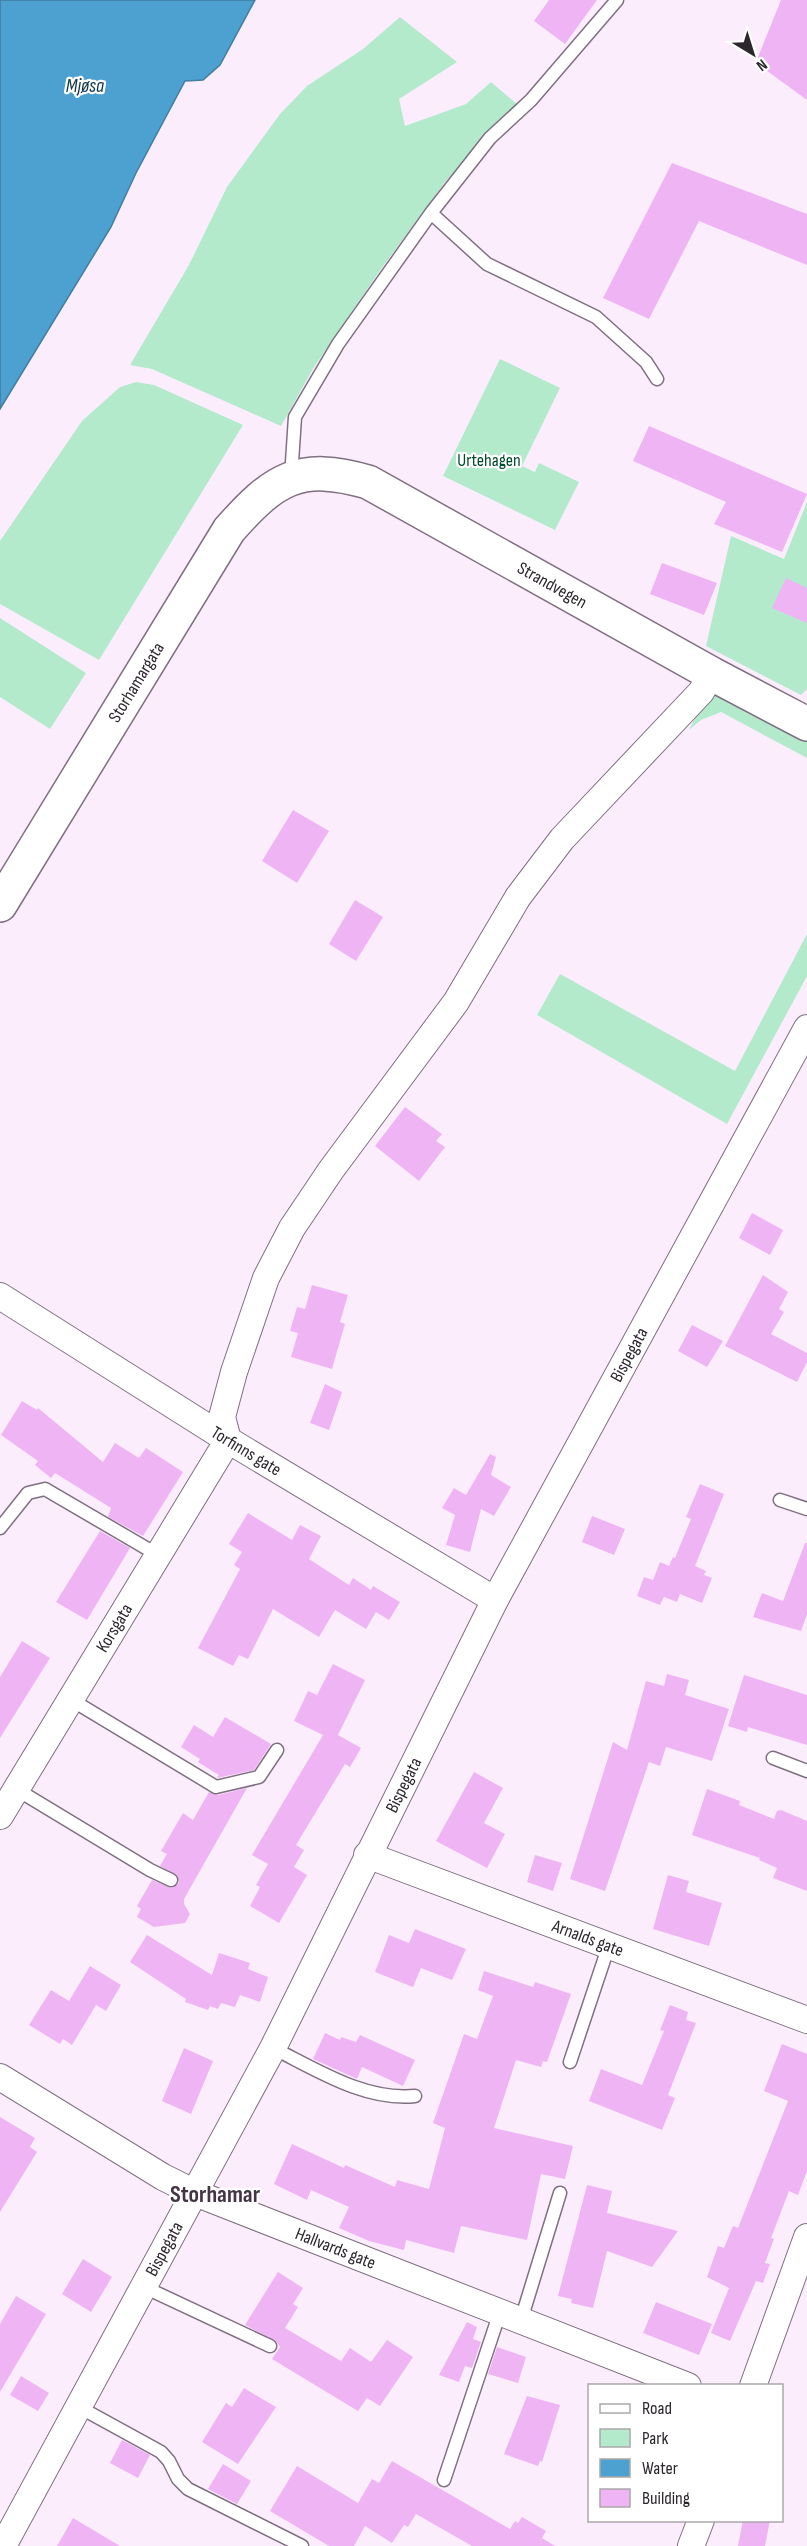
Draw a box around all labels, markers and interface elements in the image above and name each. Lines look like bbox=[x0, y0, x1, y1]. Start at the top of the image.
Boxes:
north arrow bbox=[723, 24, 783, 84]
text: N bbox=[752, 55, 771, 75]
water label: Mjøsa bbox=[66, 74, 104, 98]
park label: Urtehagen bbox=[457, 450, 521, 471]
street label: Strandvegen bbox=[514, 557, 591, 613]
street label: Storhamargata bbox=[104, 638, 168, 726]
street label: Bispegata bbox=[606, 1324, 652, 1385]
street label: Torfinns gate bbox=[207, 1422, 285, 1480]
street label: Korsgata bbox=[91, 1600, 137, 1656]
street label: Bispegata bbox=[381, 1754, 426, 1816]
street label: Arnalds gate bbox=[548, 1915, 627, 1961]
district label: Storhamar bbox=[170, 2180, 261, 2209]
street label: Bispegata bbox=[141, 2218, 187, 2280]
street label: Hallvards gate bbox=[292, 2223, 379, 2273]
legend bbox=[588, 2384, 783, 2522]
text: Road bbox=[642, 2398, 672, 2419]
text: Park bbox=[642, 2428, 668, 2449]
text: Water bbox=[642, 2458, 678, 2479]
text: Building bbox=[642, 2488, 690, 2509]

